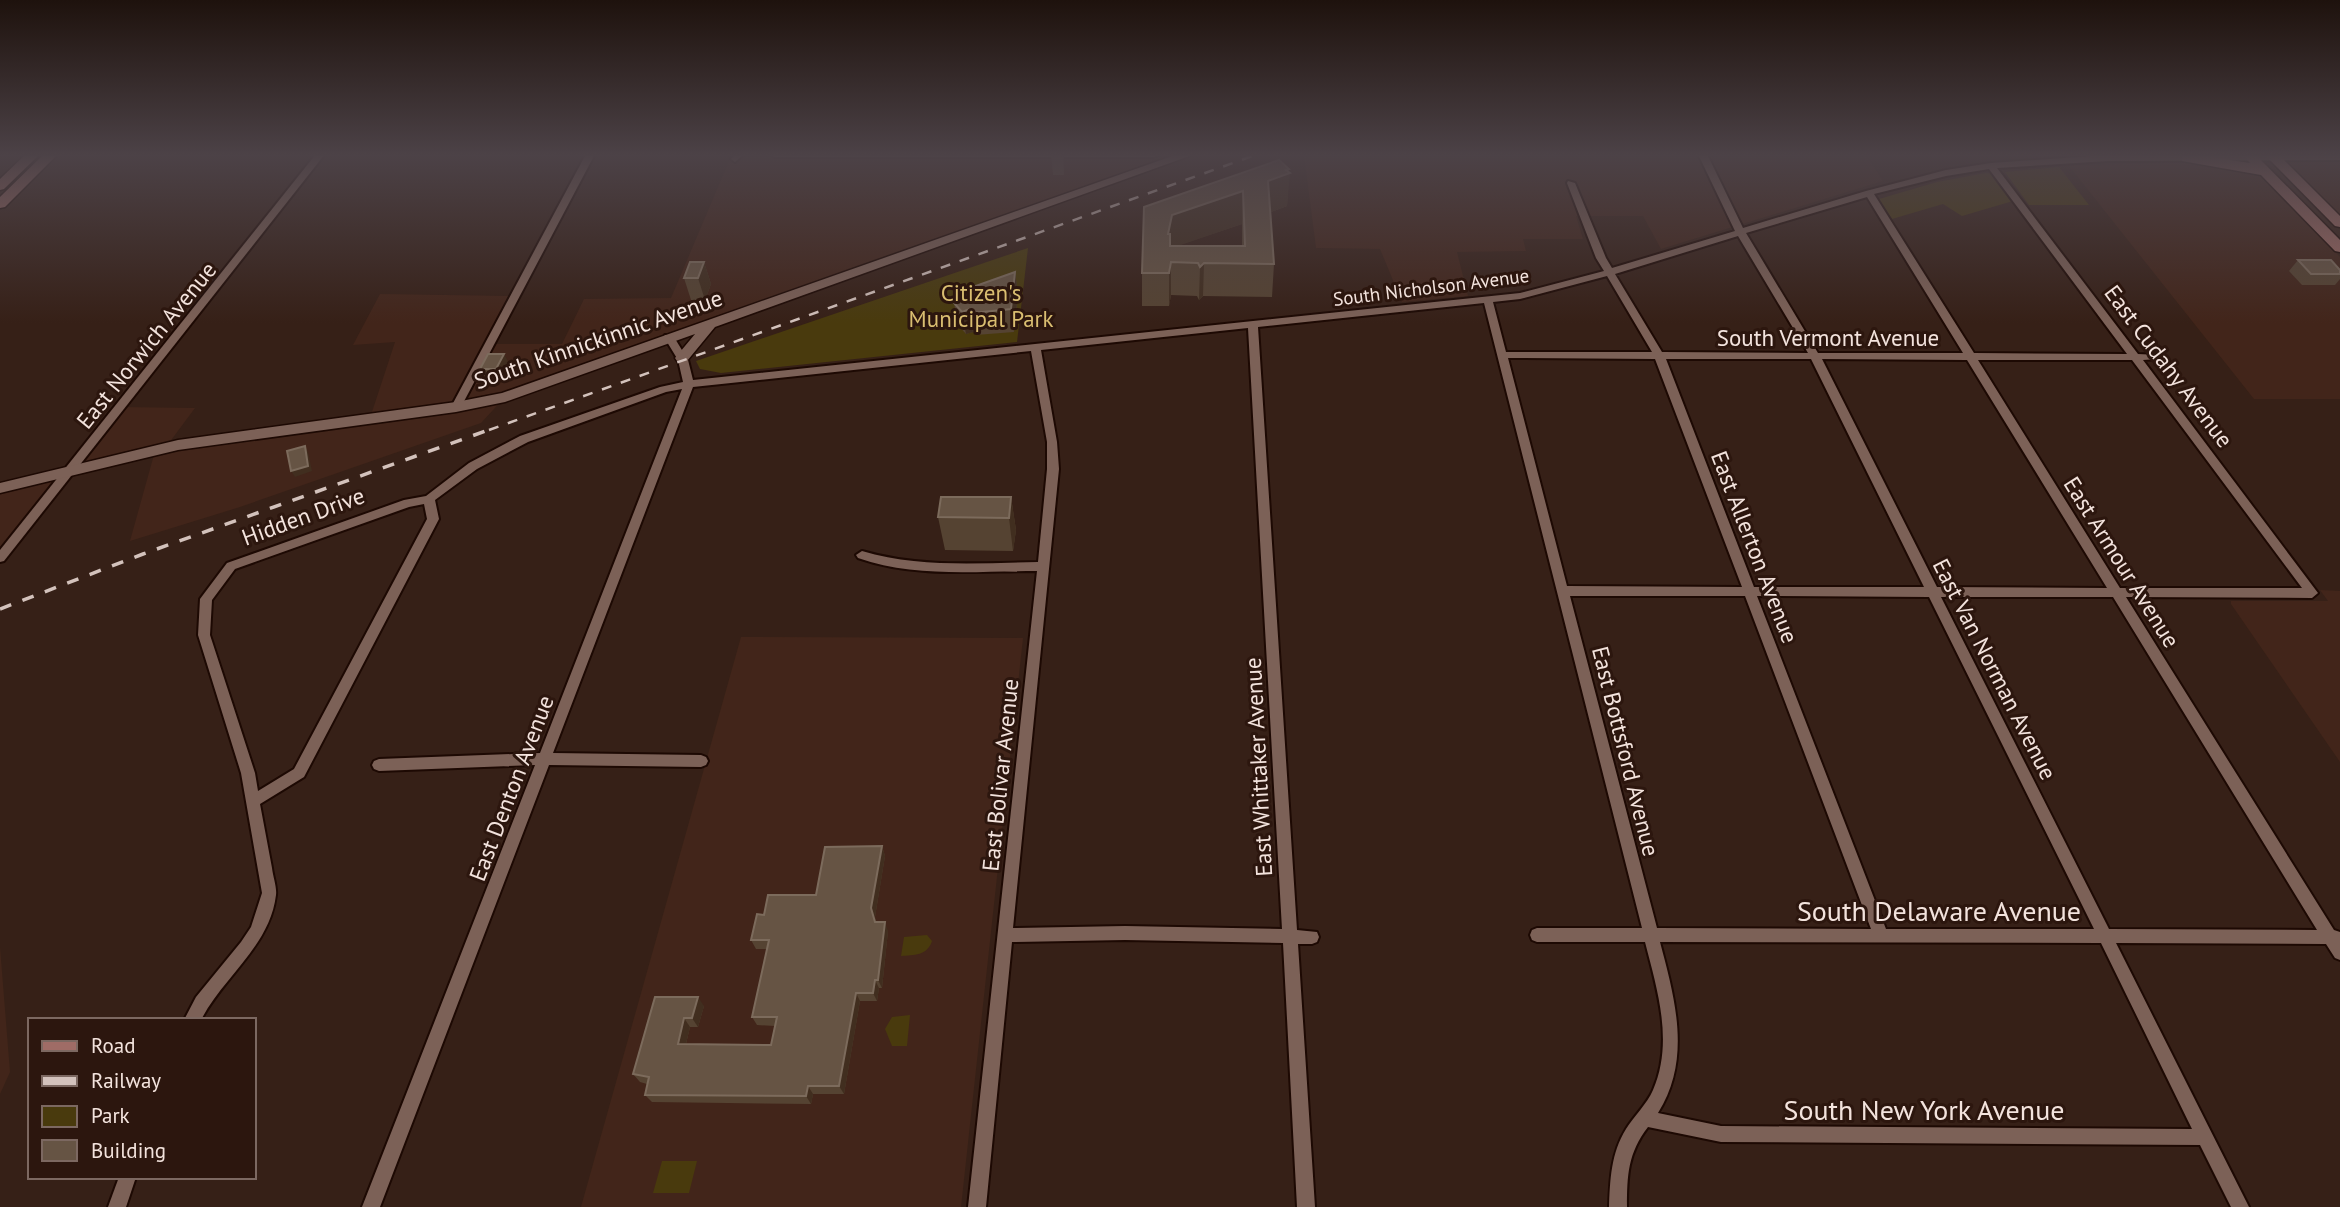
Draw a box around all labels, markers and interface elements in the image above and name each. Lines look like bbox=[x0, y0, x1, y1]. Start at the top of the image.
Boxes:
street label: East Norwich Avenue bbox=[70, 256, 222, 434]
street label: South Nicholson Avenue bbox=[1332, 263, 1530, 311]
park label: Citizen's Municipal Park bbox=[909, 278, 1053, 333]
street label: East Cudahy Avenue bbox=[2098, 279, 2240, 453]
street label: South Kinnickinnic Avenue bbox=[470, 283, 726, 395]
street label: South Vermont Avenue bbox=[1717, 323, 1939, 352]
street label: East Allerton Avenue bbox=[1705, 447, 1805, 647]
street label: East Armour Avenue bbox=[2058, 471, 2186, 653]
street label: Hidden Drive bbox=[238, 480, 368, 552]
street label: East Van Norman Avenue bbox=[1927, 554, 2063, 784]
street label: East Bottsford Avenue bbox=[1586, 643, 1666, 859]
street label: East Whittaker Avenue bbox=[1238, 657, 1278, 877]
street label: East Bolivar Avenue bbox=[975, 677, 1025, 873]
street label: East Denton Avenue bbox=[462, 691, 560, 885]
street label: South Delaware Avenue bbox=[1797, 892, 2081, 929]
legend bbox=[28, 1018, 256, 1179]
text: Road bbox=[91, 1032, 135, 1059]
text: Railway bbox=[91, 1067, 161, 1094]
street label: South New York Avenue bbox=[1784, 1091, 2064, 1128]
text: Park bbox=[91, 1102, 130, 1129]
text: Building bbox=[91, 1137, 166, 1164]

